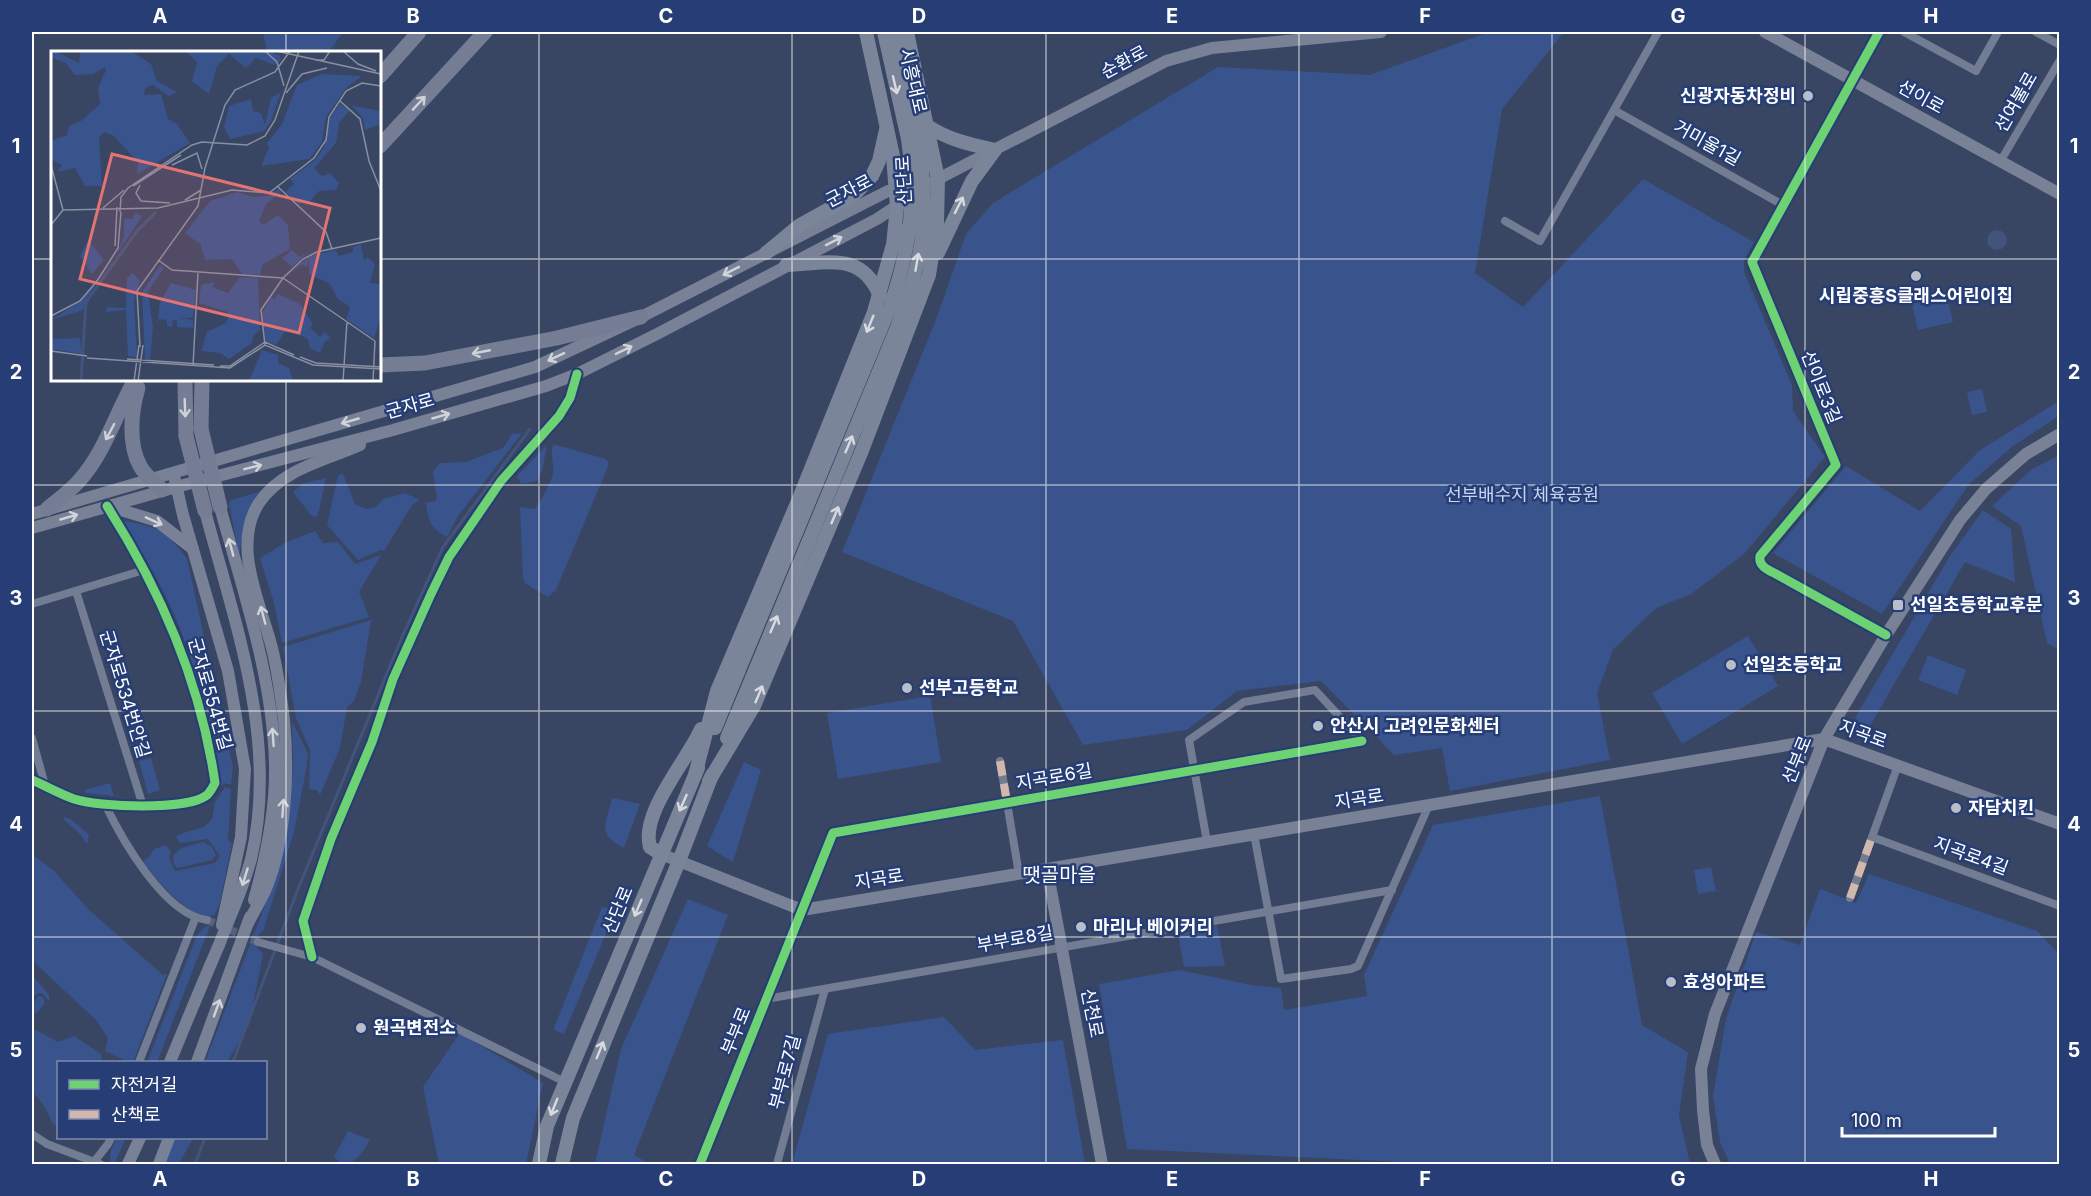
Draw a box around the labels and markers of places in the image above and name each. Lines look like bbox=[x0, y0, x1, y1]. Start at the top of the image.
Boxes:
place label: 신광자동차정비 bbox=[1680, 85, 1796, 106]
marker: 신광자동차정비 bbox=[1801, 89, 1815, 103]
marker: 시립중흥S클래스어린이집 bbox=[1909, 269, 1923, 283]
place label: 시립중흥S클래스어린이집 bbox=[1819, 285, 2013, 306]
place label: 선일초등학교후문 bbox=[1910, 594, 2042, 615]
marker: 선일초등학교후문 bbox=[1891, 598, 1905, 612]
place label: 선일초등학교 bbox=[1743, 654, 1842, 675]
marker: 선일초등학교 bbox=[1724, 658, 1738, 672]
place label: 선부고등학교 bbox=[919, 677, 1018, 698]
marker: 선부고등학교 bbox=[900, 681, 914, 695]
place label: 안산시 고려인문화센터 bbox=[1330, 715, 1500, 736]
marker: 안산시 고려인문화센터 bbox=[1311, 719, 1325, 733]
place label: 자담치킨 bbox=[1968, 797, 2034, 818]
marker: 자담치킨 bbox=[1949, 801, 1963, 815]
place label: 마리나 베이커리 bbox=[1093, 916, 1213, 937]
marker: 마리나 베이커리 bbox=[1074, 920, 1088, 934]
place label: 효성아파트 bbox=[1683, 971, 1766, 992]
marker: 효성아파트 bbox=[1664, 975, 1678, 989]
place label: 원곡변전소 bbox=[373, 1017, 456, 1038]
marker: 원곡변전소 bbox=[354, 1021, 368, 1035]

